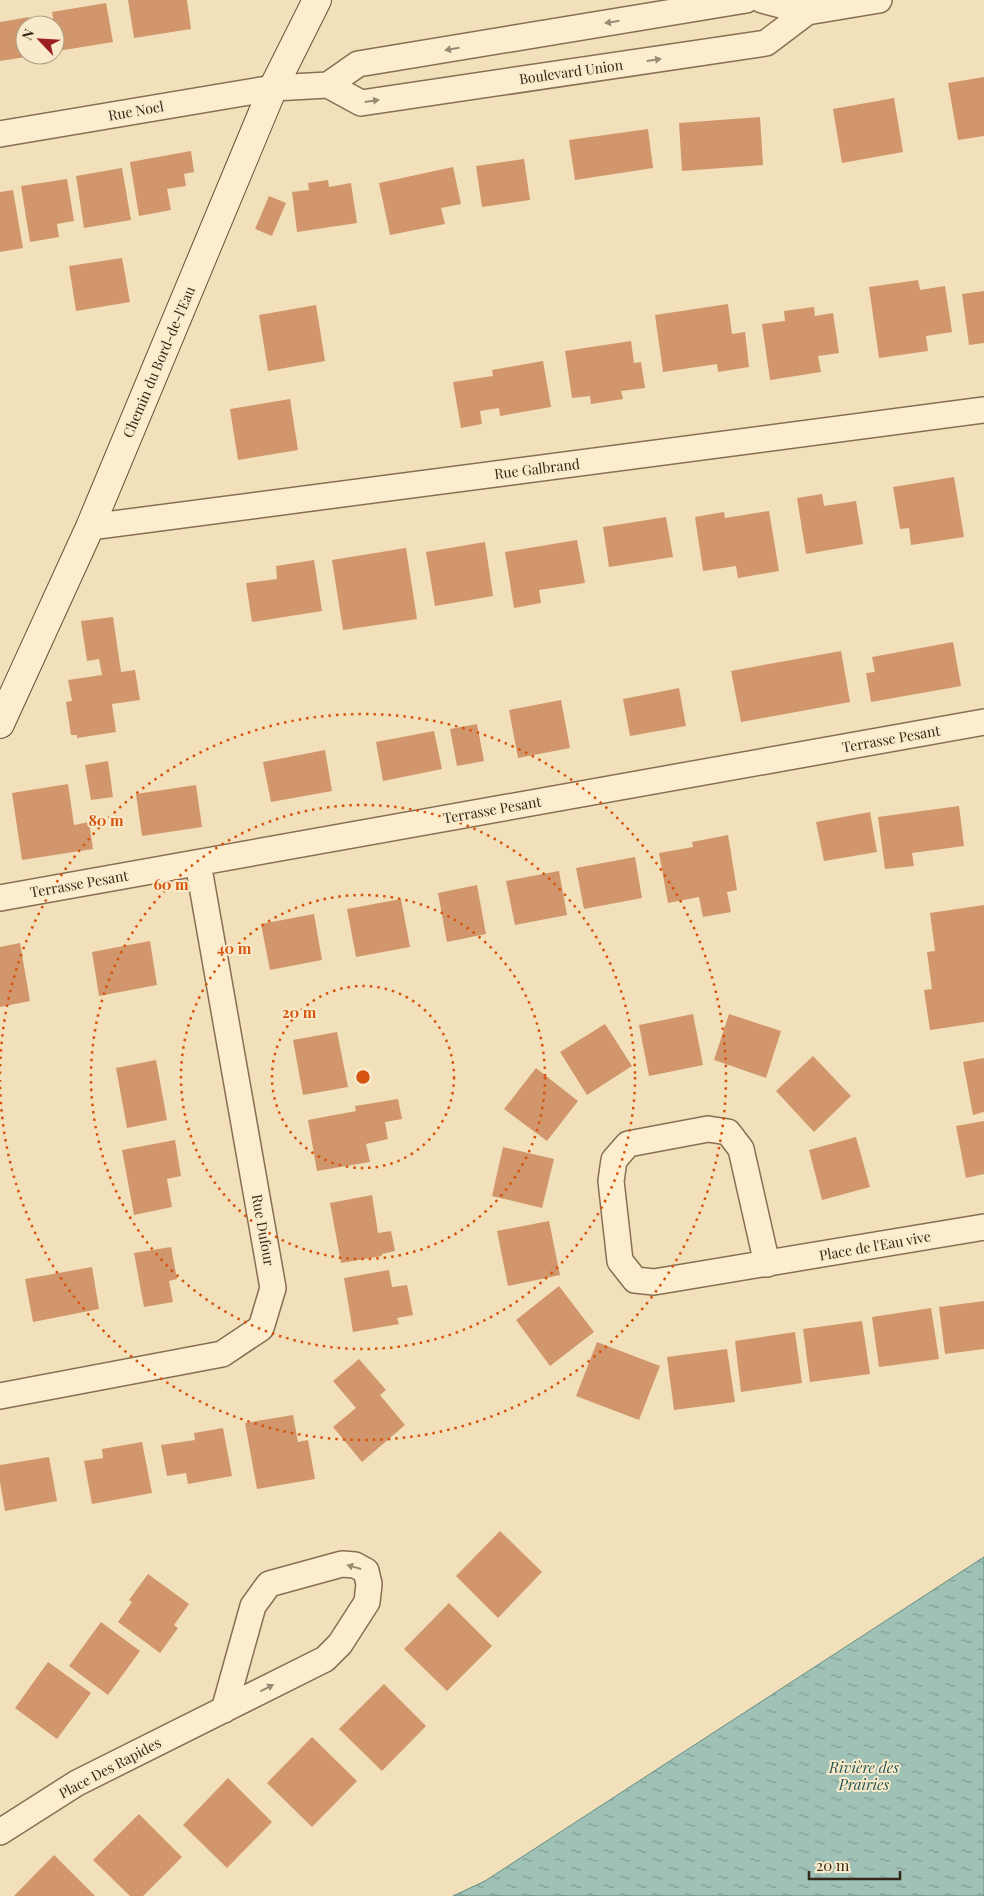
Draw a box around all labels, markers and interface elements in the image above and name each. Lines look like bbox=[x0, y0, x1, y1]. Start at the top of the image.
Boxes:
north arrow bbox=[15, 15, 65, 65]
one-way arrow bbox=[604, 19, 620, 27]
text: N bbox=[17, 26, 39, 43]
one-way arrow bbox=[443, 45, 459, 53]
street label: Boulevard Union bbox=[518, 55, 625, 88]
one-way arrow bbox=[647, 55, 663, 63]
street label: Rue Noel bbox=[107, 96, 165, 125]
one-way arrow bbox=[365, 97, 381, 105]
street label: Chemin du Bord-de-l'Eau bbox=[118, 283, 199, 440]
street label: Rue Galbrand bbox=[493, 454, 581, 483]
street label: Terrasse Pesant bbox=[840, 720, 943, 756]
street label: Terrasse Pesant bbox=[441, 791, 544, 827]
text: 80 m bbox=[88, 810, 124, 830]
street label: Terrasse Pesant bbox=[28, 865, 131, 901]
text: 60 m bbox=[153, 874, 189, 894]
text: 40 m bbox=[217, 938, 252, 958]
text: 20 m bbox=[282, 1002, 317, 1022]
centre of rings bbox=[354, 1068, 372, 1086]
street label: Rue Dufour bbox=[248, 1193, 279, 1268]
street label: Place de l'Eau vive bbox=[818, 1226, 932, 1265]
one-way arrow bbox=[346, 1563, 362, 1571]
one-way arrow bbox=[260, 1684, 274, 1692]
street label: Place Des Rapides bbox=[55, 1733, 164, 1803]
water label: Rivière des Prairies bbox=[828, 1757, 899, 1794]
scale bar bbox=[809, 1848, 900, 1880]
text: 20 m bbox=[816, 1855, 850, 1875]

